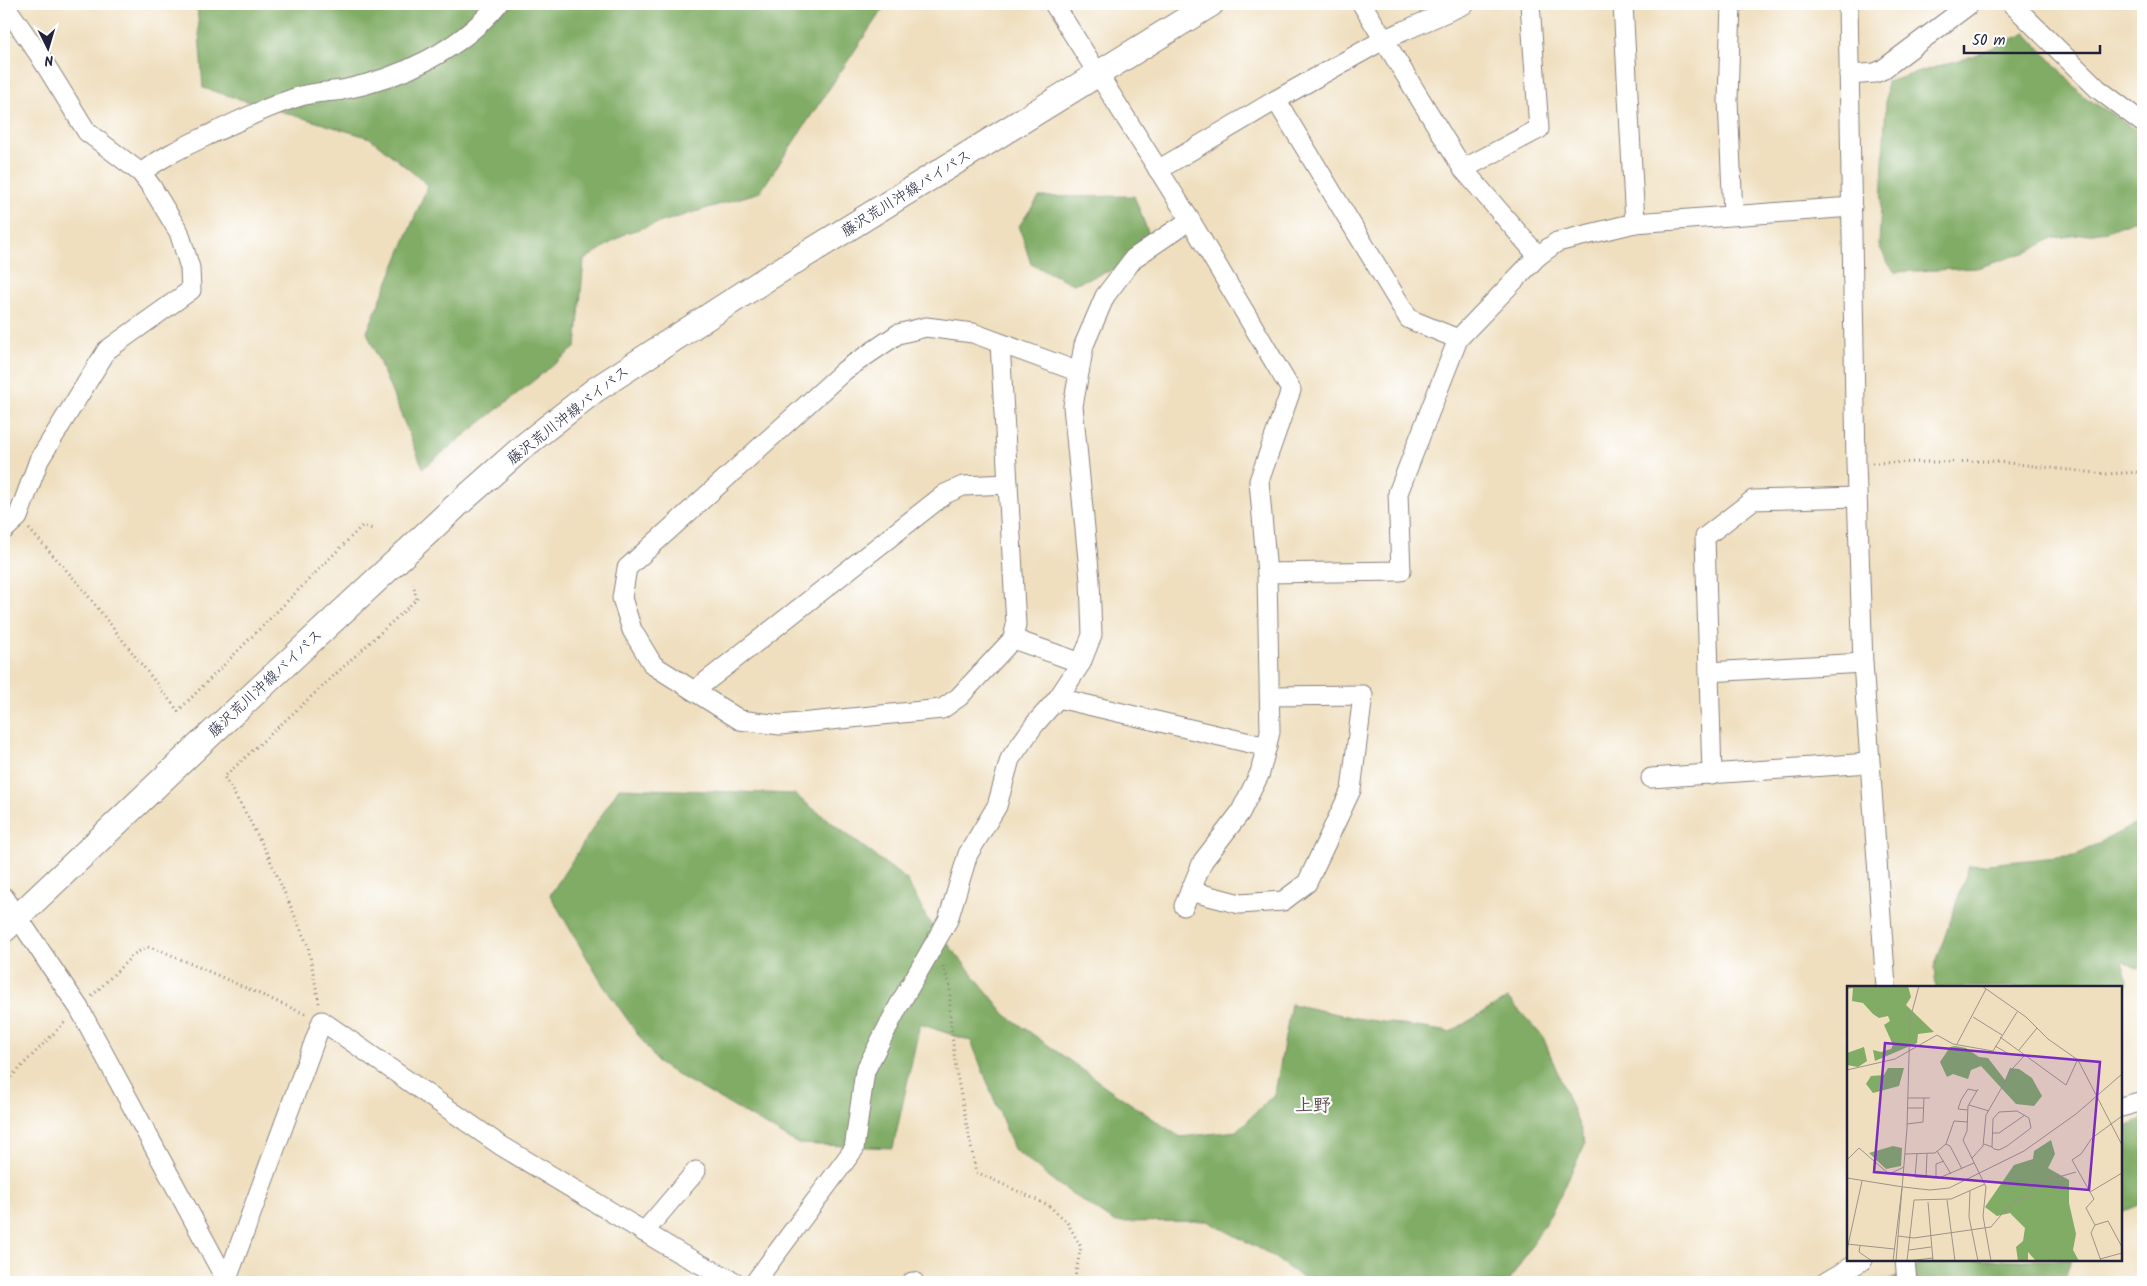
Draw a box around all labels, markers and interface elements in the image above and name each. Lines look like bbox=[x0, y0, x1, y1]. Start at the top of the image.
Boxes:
north arrow bbox=[22, 22, 72, 72]
scale bar bbox=[1964, 22, 2101, 54]
text: 50 m bbox=[1972, 29, 2006, 53]
text: N bbox=[44, 49, 54, 71]
street label: 藤沢荒川沖線バイパス bbox=[837, 144, 976, 244]
street label: 藤沢荒川沖線バイパス bbox=[502, 360, 635, 471]
street label: 藤沢荒川沖線バイパス bbox=[203, 624, 329, 744]
inset map bbox=[1847, 986, 2122, 1261]
district label: 上野 bbox=[1295, 1092, 1331, 1121]

